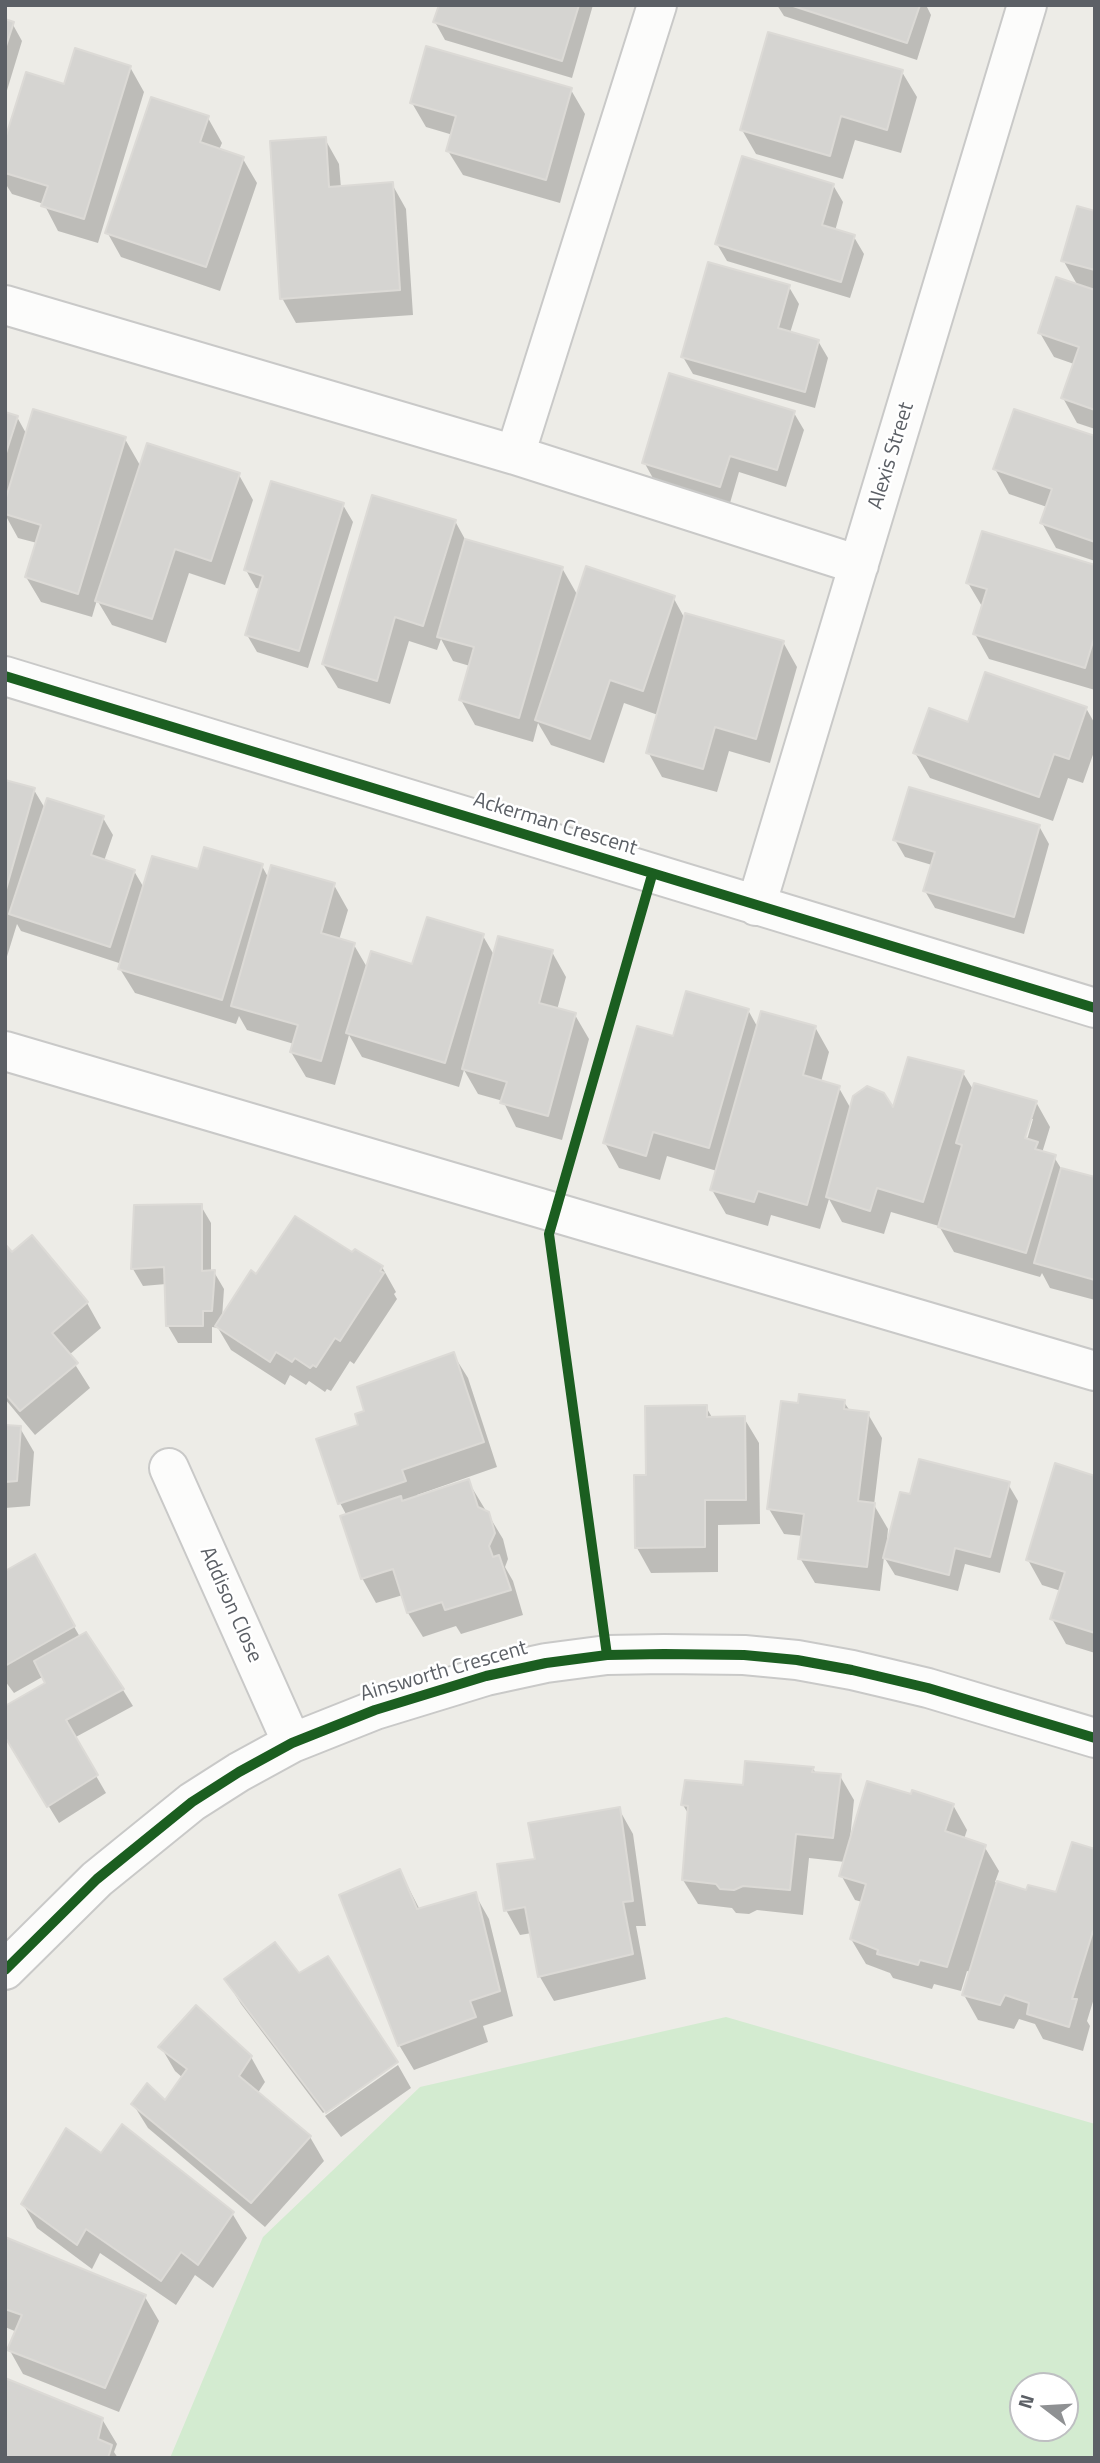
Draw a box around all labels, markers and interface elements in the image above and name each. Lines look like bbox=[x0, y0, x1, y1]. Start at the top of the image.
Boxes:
street label: Alexis Street bbox=[864, 399, 920, 513]
street label: Ackerman Crescent bbox=[470, 788, 640, 862]
street label: Addison Close bbox=[193, 1543, 267, 1667]
street label: Ainsworth Crescent bbox=[358, 1636, 530, 1708]
north arrow bbox=[1009, 2372, 1079, 2442]
text: N bbox=[1010, 2391, 1041, 2412]

